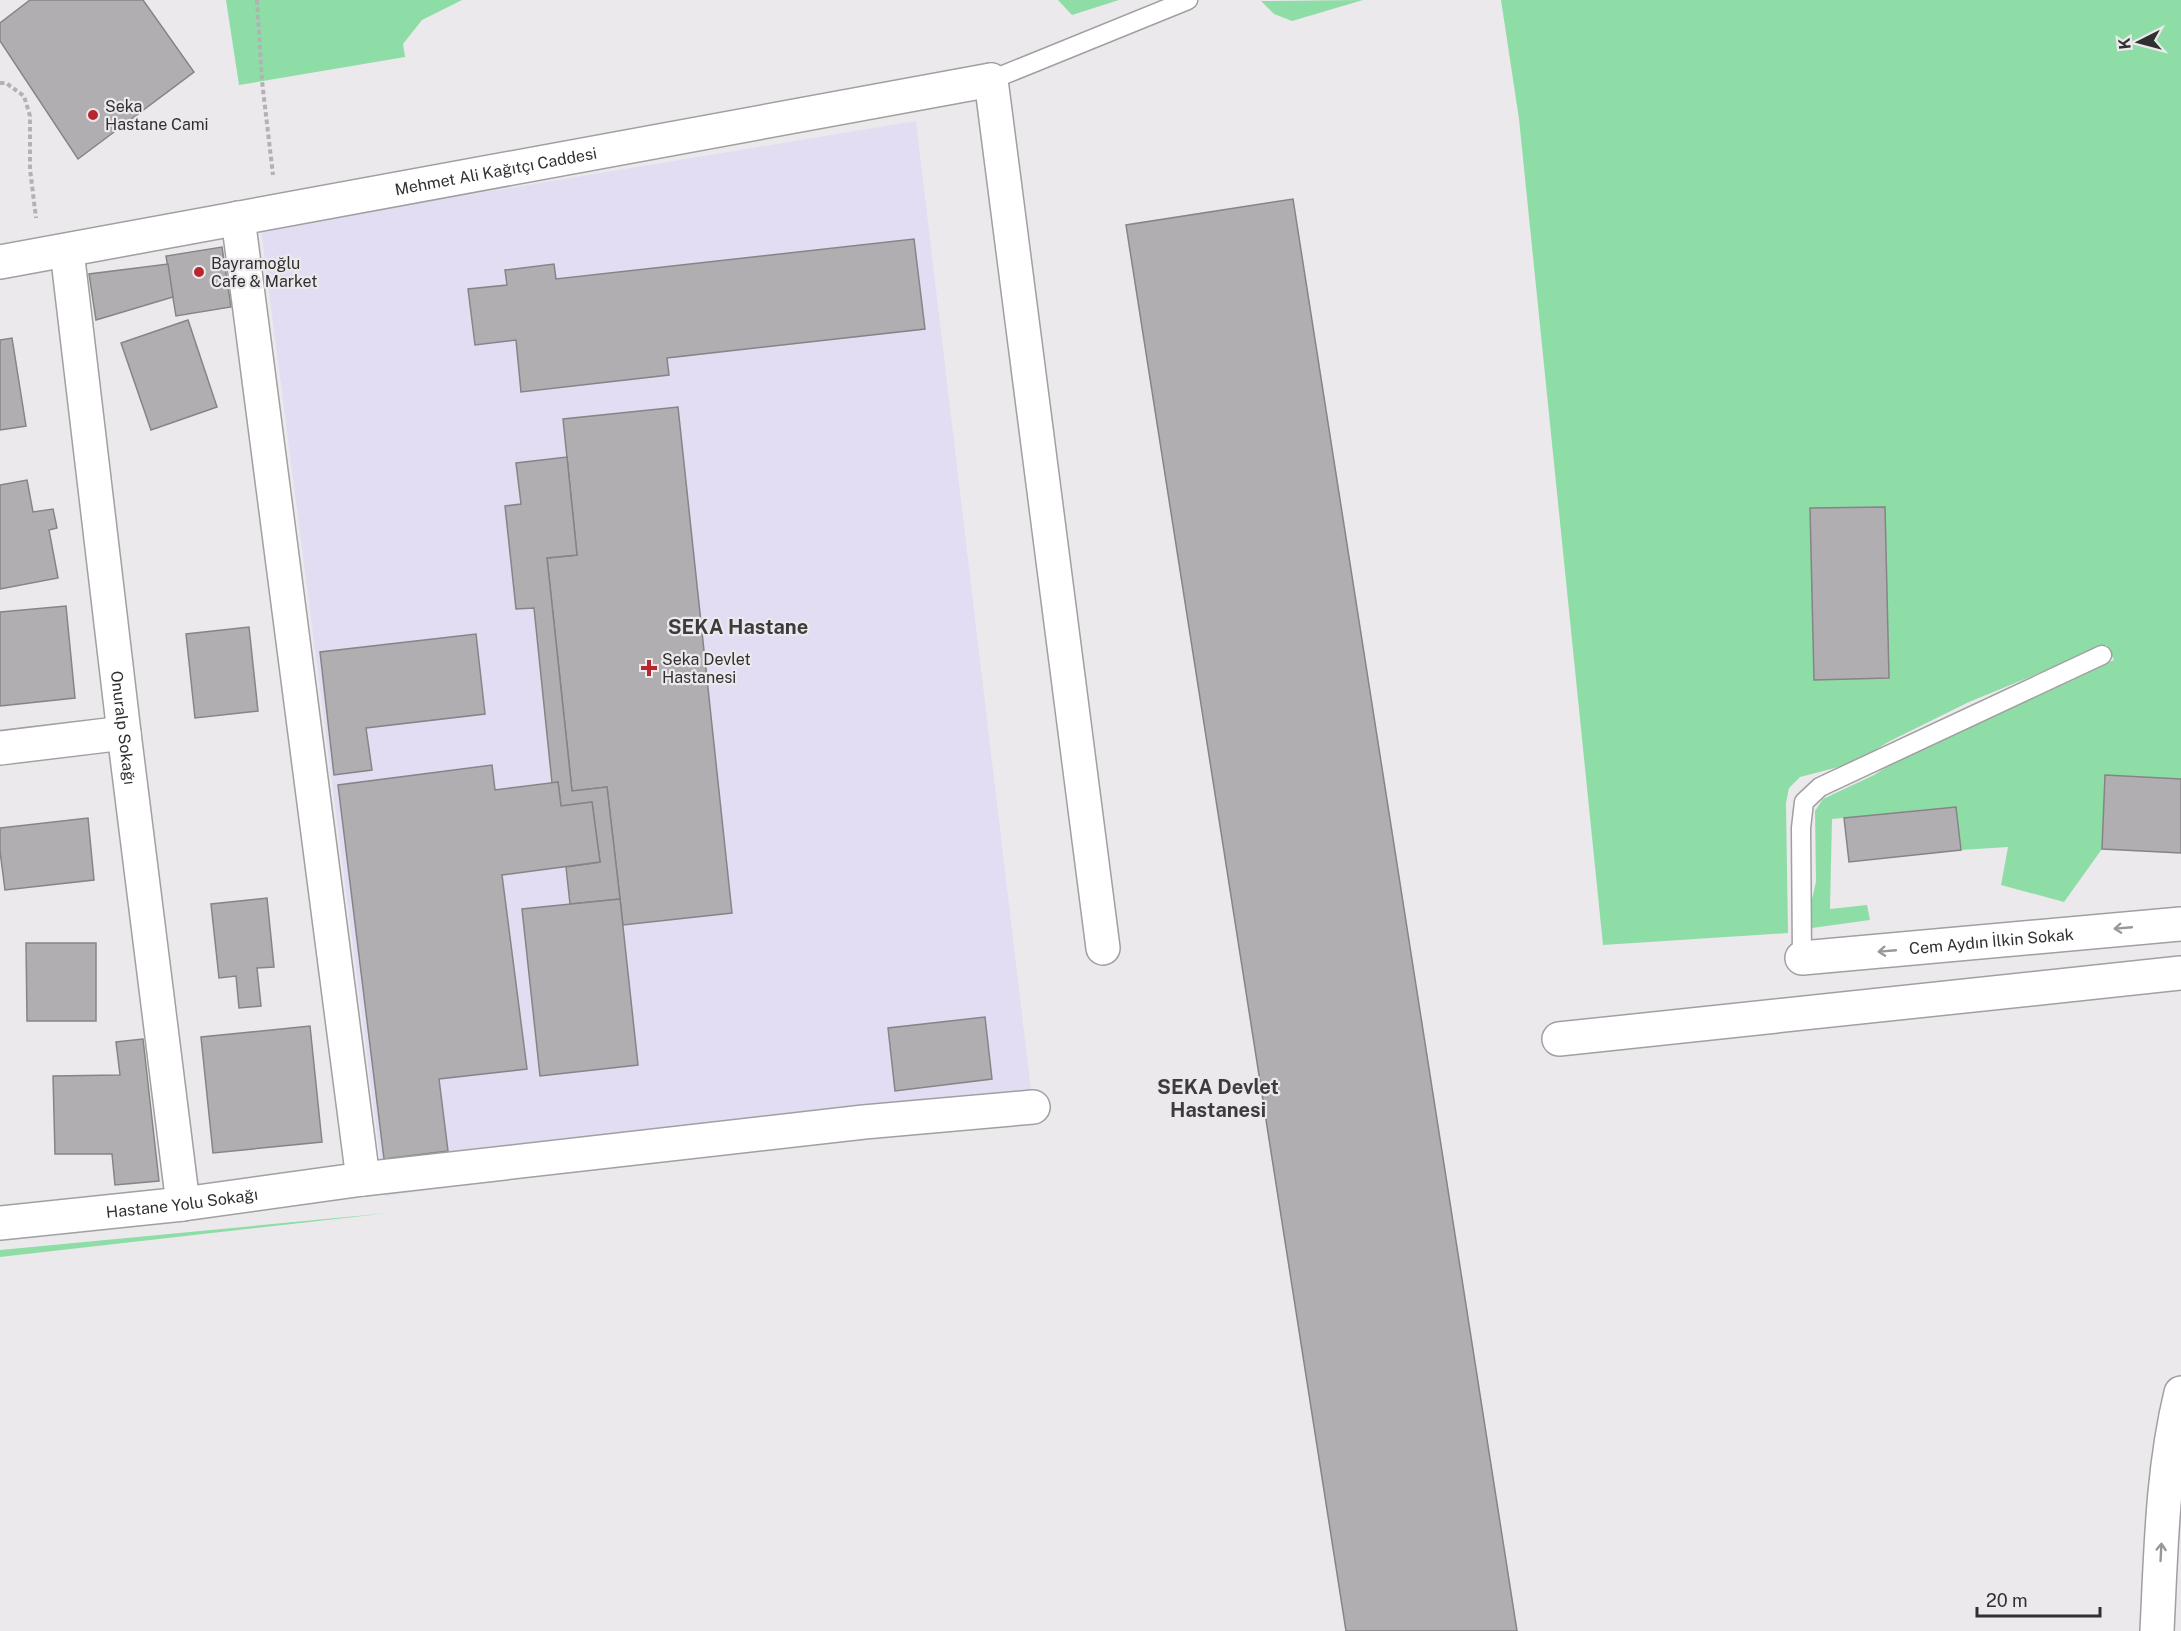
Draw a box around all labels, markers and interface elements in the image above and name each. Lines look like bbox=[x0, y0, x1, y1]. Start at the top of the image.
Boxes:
north arrow bbox=[2109, 12, 2169, 72]
text: K bbox=[2114, 36, 2135, 50]
place label: Seka Hastane Cami bbox=[105, 97, 209, 134]
marker: Seka Hastane Cami bbox=[86, 108, 100, 122]
street label: Mehmet Ali Kağıtçı Caddesi bbox=[393, 144, 598, 199]
place label: Bayramoğlu Cafe & Market bbox=[211, 254, 318, 291]
marker: Bayramoğlu Cafe & Market bbox=[192, 265, 206, 279]
district label: SEKA Hastane bbox=[668, 615, 808, 639]
place label: Seka Devlet Hastanesi bbox=[662, 650, 751, 687]
marker: Seka Devlet Hastanesi bbox=[640, 659, 658, 677]
street label: Onuralp Sokağı bbox=[107, 670, 139, 786]
one-way arrow bbox=[2113, 923, 2133, 934]
street label: Cem Aydın İlkin Sokak bbox=[1908, 925, 2074, 958]
one-way arrow bbox=[1877, 946, 1897, 957]
district label: SEKA Devlet Hastanesi bbox=[1157, 1075, 1279, 1122]
street label: Hastane Yolu Sokağı bbox=[105, 1185, 259, 1222]
one-way arrow bbox=[2156, 1542, 2167, 1562]
scale bar bbox=[1977, 1580, 2100, 1618]
text: 20 m bbox=[1986, 1590, 2028, 1611]

